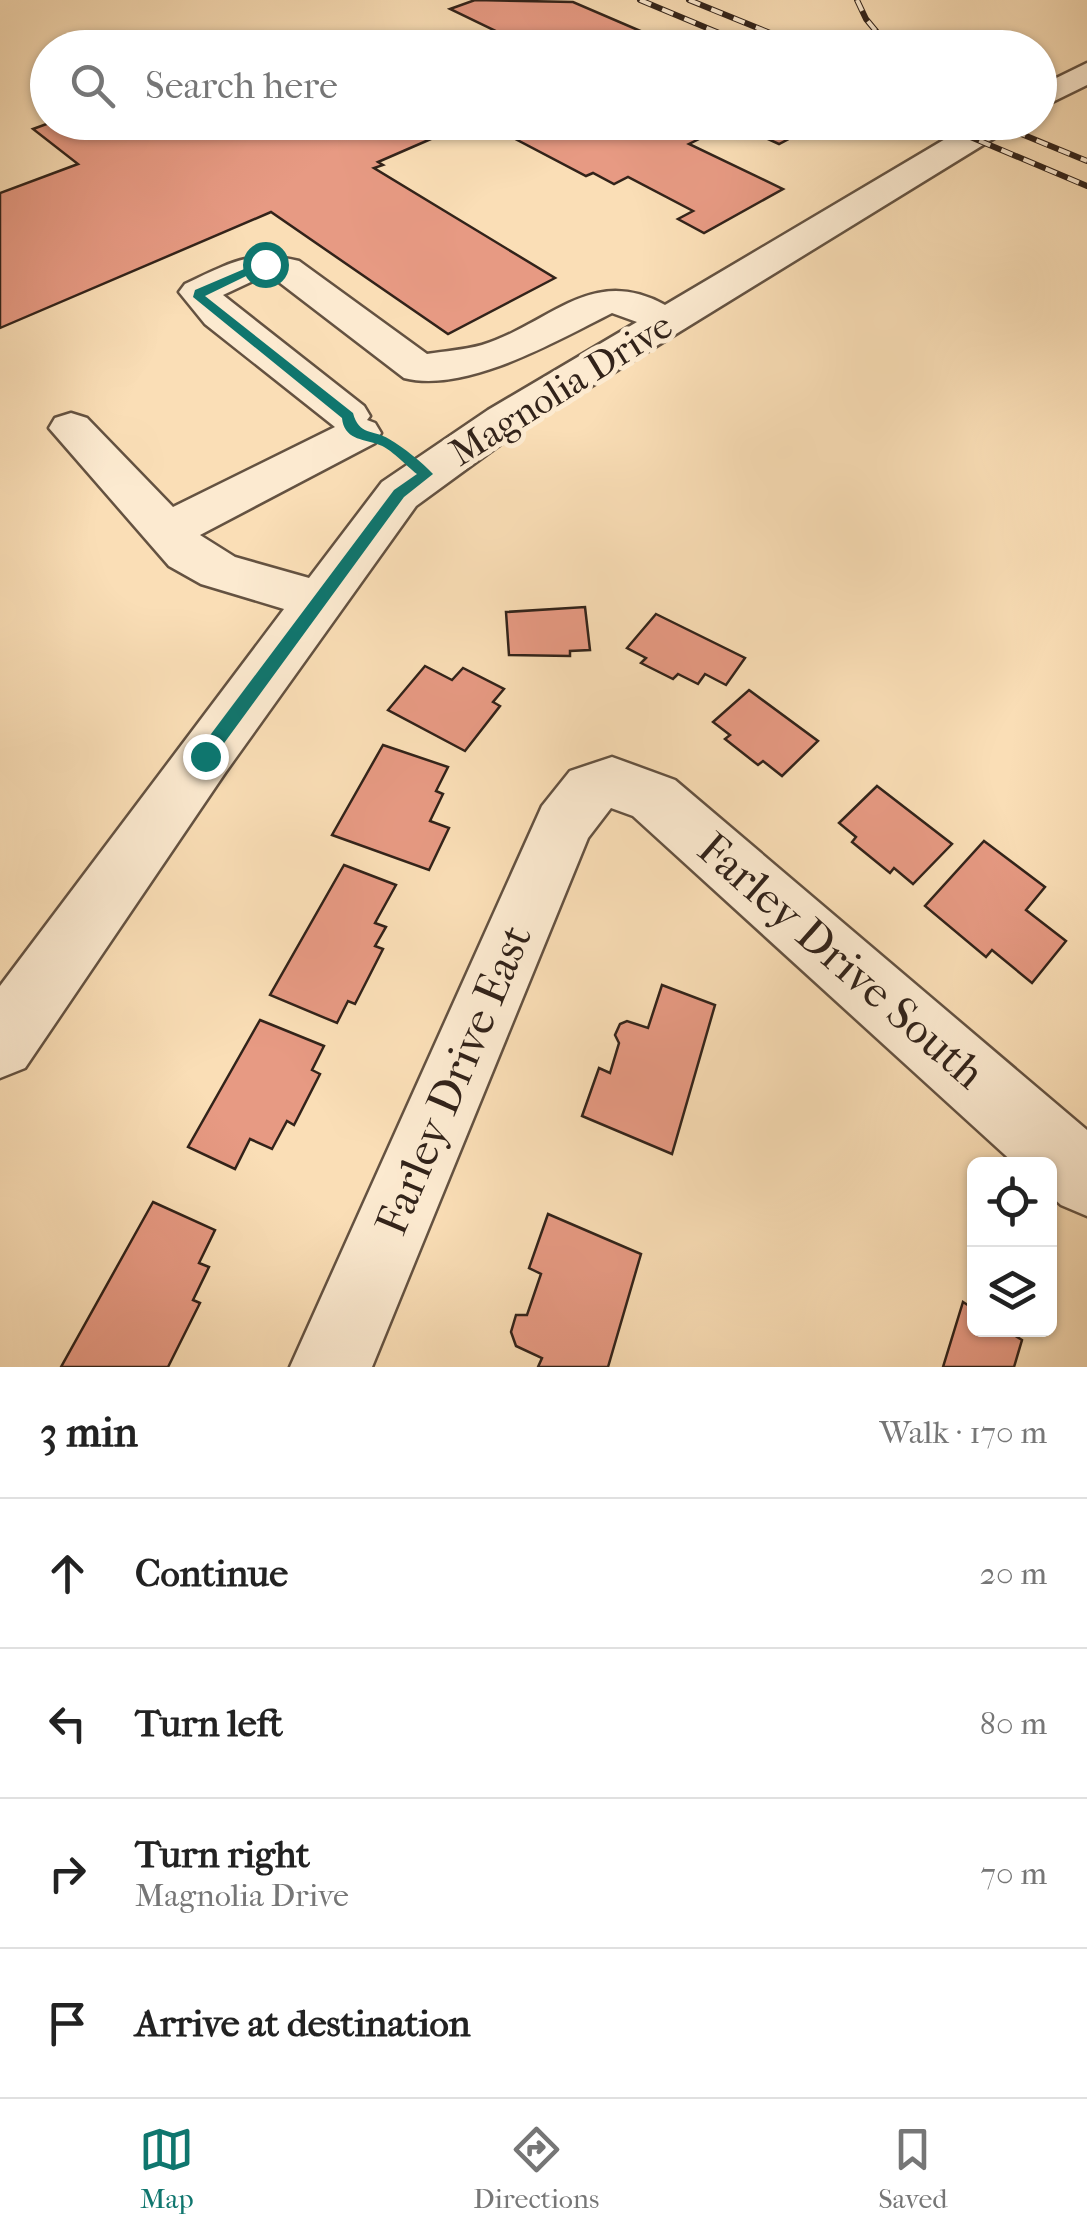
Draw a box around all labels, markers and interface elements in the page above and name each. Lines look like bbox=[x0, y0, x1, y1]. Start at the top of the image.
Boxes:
search box bbox=[30, 30, 1057, 140]
icon: search bbox=[65, 58, 120, 113]
text: Search here bbox=[145, 63, 338, 108]
route start bbox=[243, 242, 289, 288]
street label: Magnolia Drive bbox=[441, 303, 681, 475]
route end bbox=[183, 734, 229, 780]
street label: Farley Drive South bbox=[687, 822, 995, 1100]
street label: Farley Drive East bbox=[365, 917, 543, 1243]
map controls bbox=[967, 1157, 1057, 1337]
button: locate bbox=[967, 1157, 1057, 1247]
button: layers bbox=[967, 1247, 1057, 1337]
text: 3 min bbox=[40, 1408, 138, 1457]
text: Walk · 170 m bbox=[880, 1414, 1047, 1451]
icon: ahead bbox=[40, 1546, 95, 1601]
text: Continue bbox=[135, 1551, 288, 1596]
text: 20 m bbox=[979, 1555, 1047, 1592]
icon: left bbox=[40, 1696, 95, 1751]
text: Turn left bbox=[135, 1701, 283, 1746]
text: 80 m bbox=[980, 1705, 1047, 1742]
text: Turn right bbox=[135, 1832, 310, 1877]
icon: right bbox=[40, 1846, 95, 1901]
text: 70 m bbox=[981, 1855, 1047, 1892]
text: Magnolia Drive bbox=[135, 1877, 349, 1914]
icon: arrive bbox=[40, 1996, 95, 2051]
text: Arrive at destination bbox=[135, 2001, 471, 2046]
tab: Map bbox=[139, 2122, 194, 2215]
tab: Directions bbox=[473, 2122, 599, 2215]
tab: Saved bbox=[878, 2122, 948, 2215]

